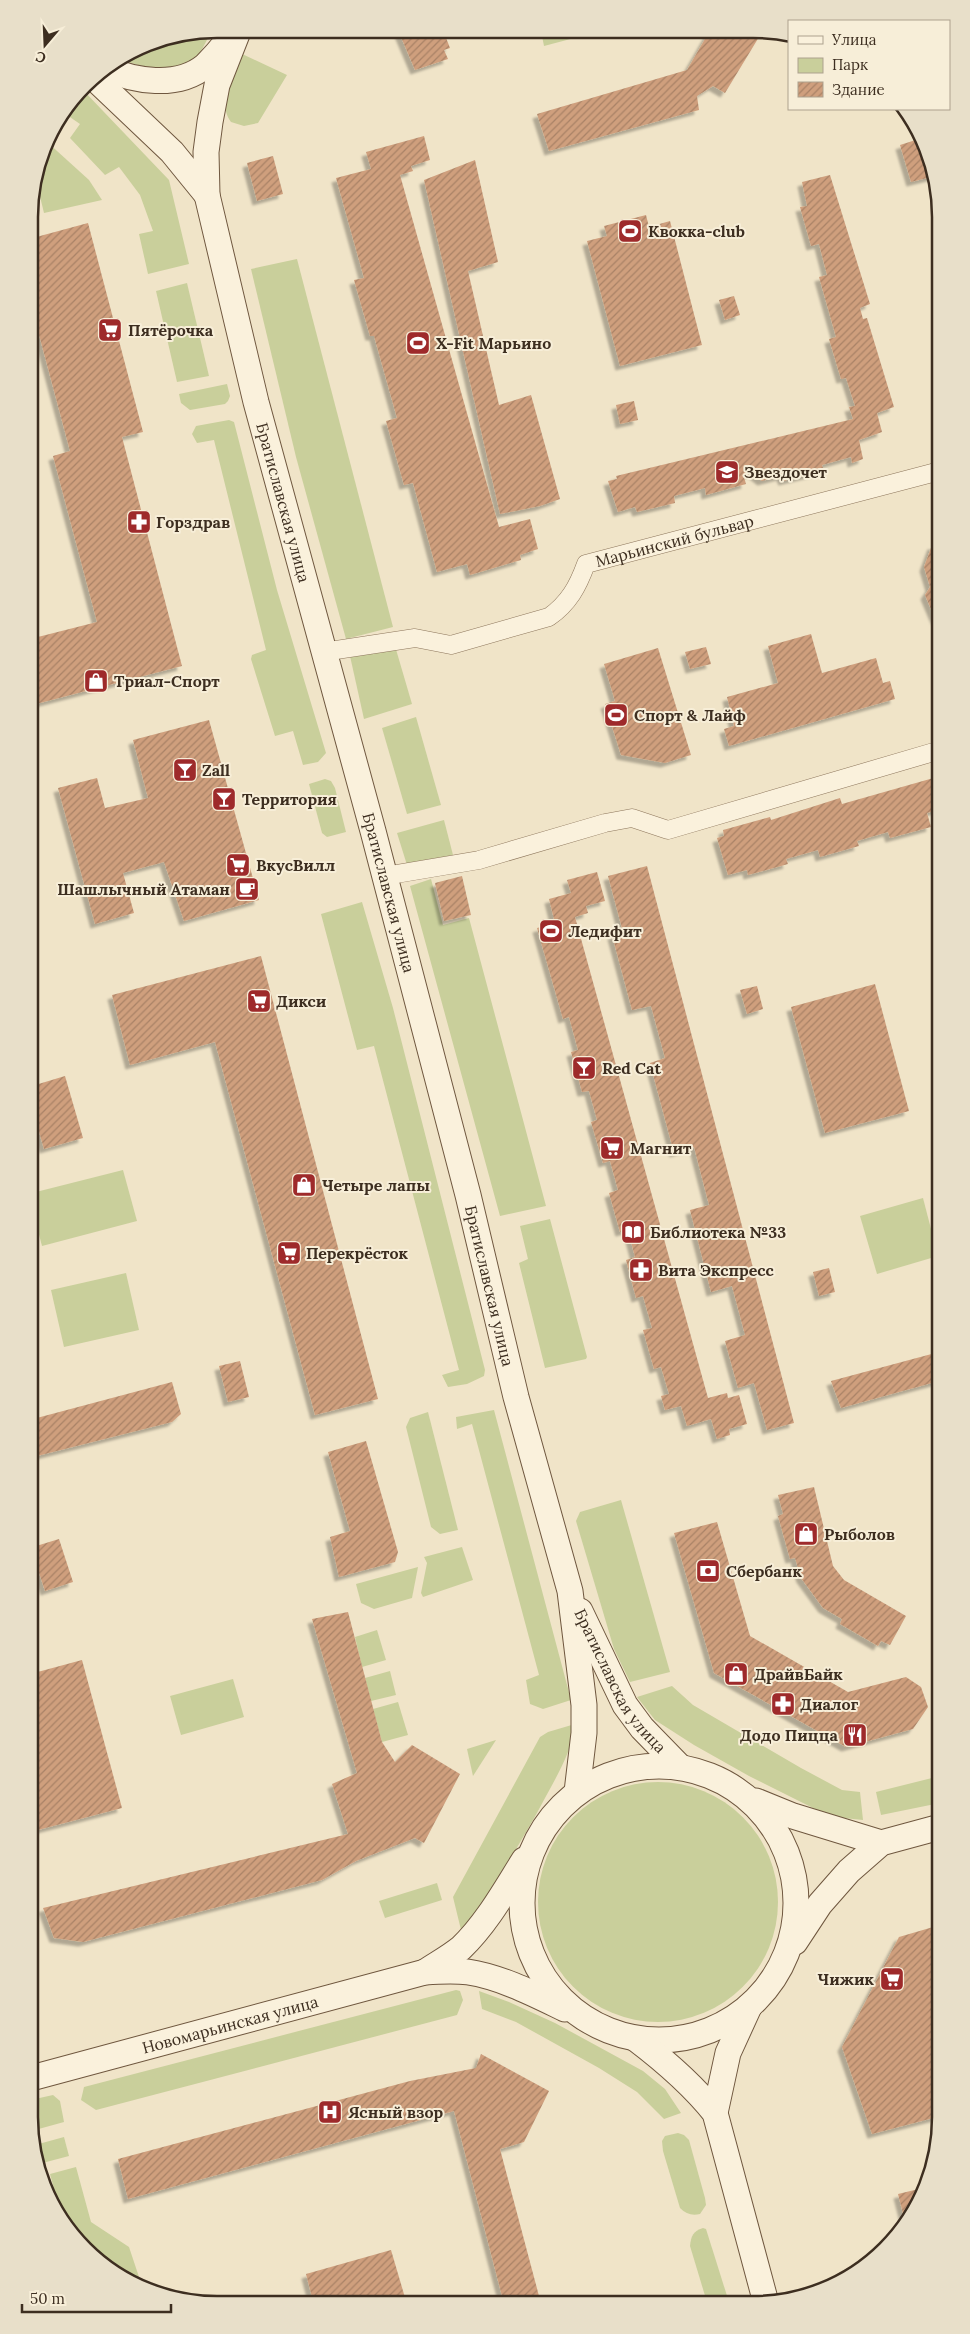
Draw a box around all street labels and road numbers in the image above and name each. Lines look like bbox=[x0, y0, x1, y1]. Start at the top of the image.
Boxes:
street label: Братиславская улица bbox=[252, 420, 315, 585]
street label: Марьинский бульвар bbox=[593, 510, 756, 571]
street label: Братиславская улица bbox=[358, 810, 420, 975]
street label: Братиславская улица bbox=[461, 1203, 518, 1368]
street label: Братиславская улица bbox=[570, 1605, 670, 1757]
street label: Новомарьинская улица bbox=[140, 1991, 320, 2058]

